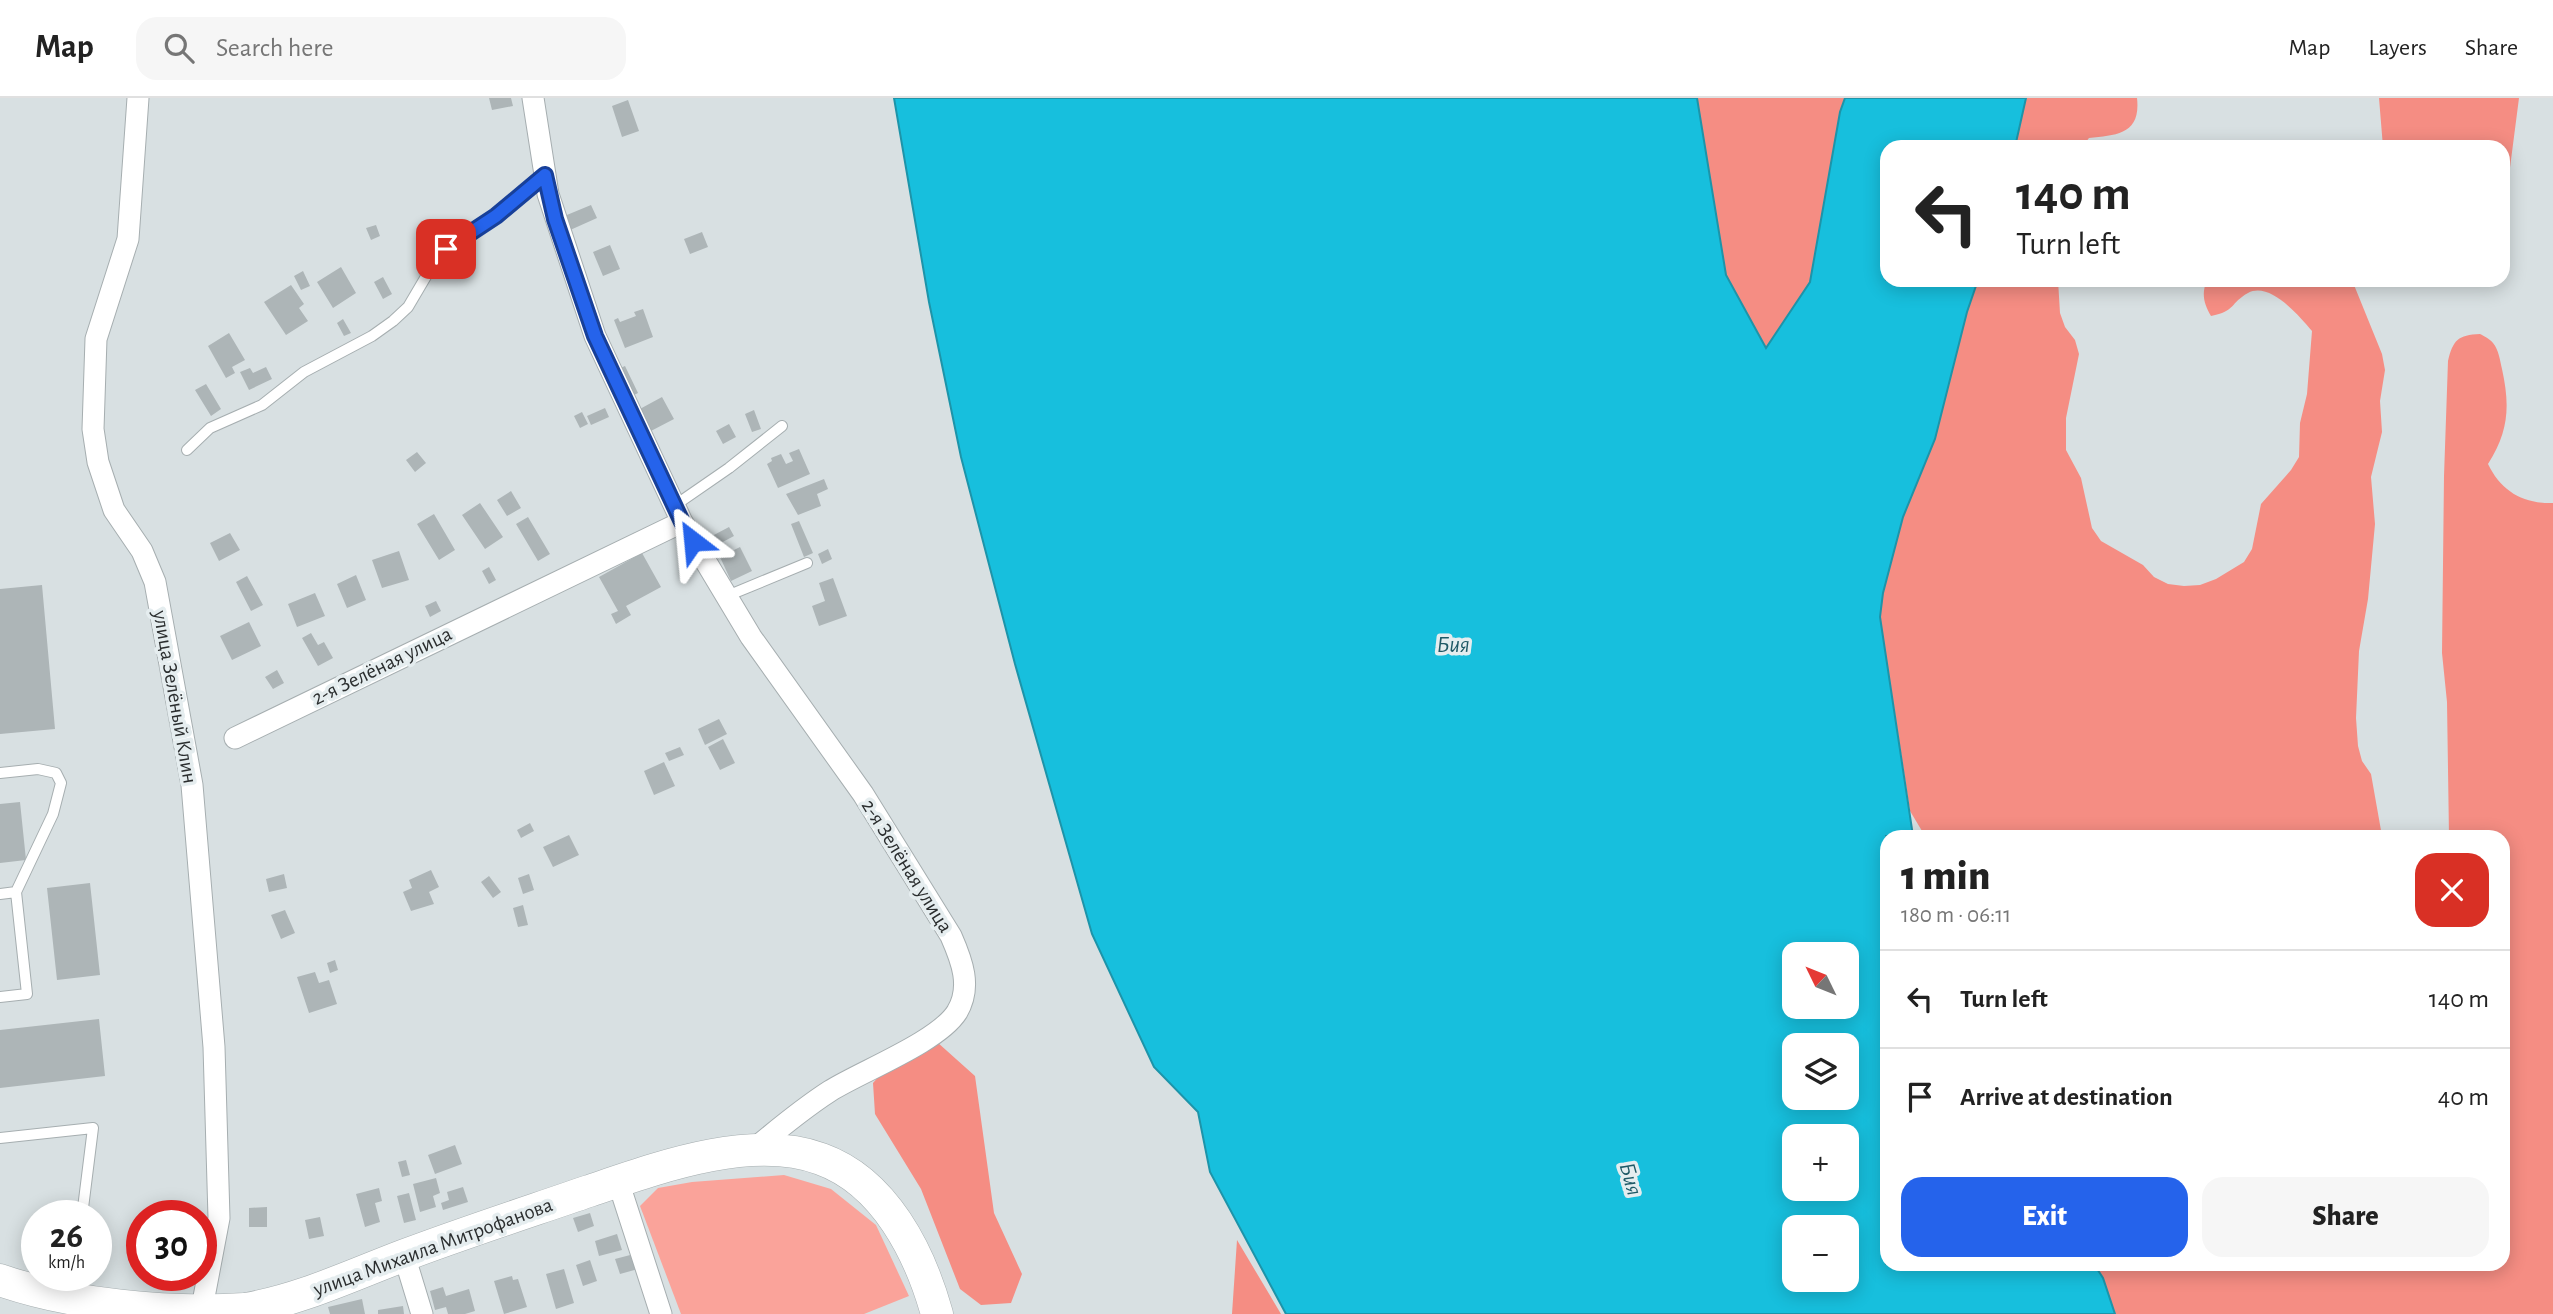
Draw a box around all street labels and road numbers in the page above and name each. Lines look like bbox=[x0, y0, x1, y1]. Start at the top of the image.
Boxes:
street label: улица Зелёный Клин bbox=[149, 608, 201, 785]
street label: 2-я Зелёная улица bbox=[309, 623, 456, 709]
street label: 2-я Зелёная улица bbox=[858, 796, 957, 937]
street label: улица Михаила Митрофанова bbox=[310, 1194, 556, 1300]

